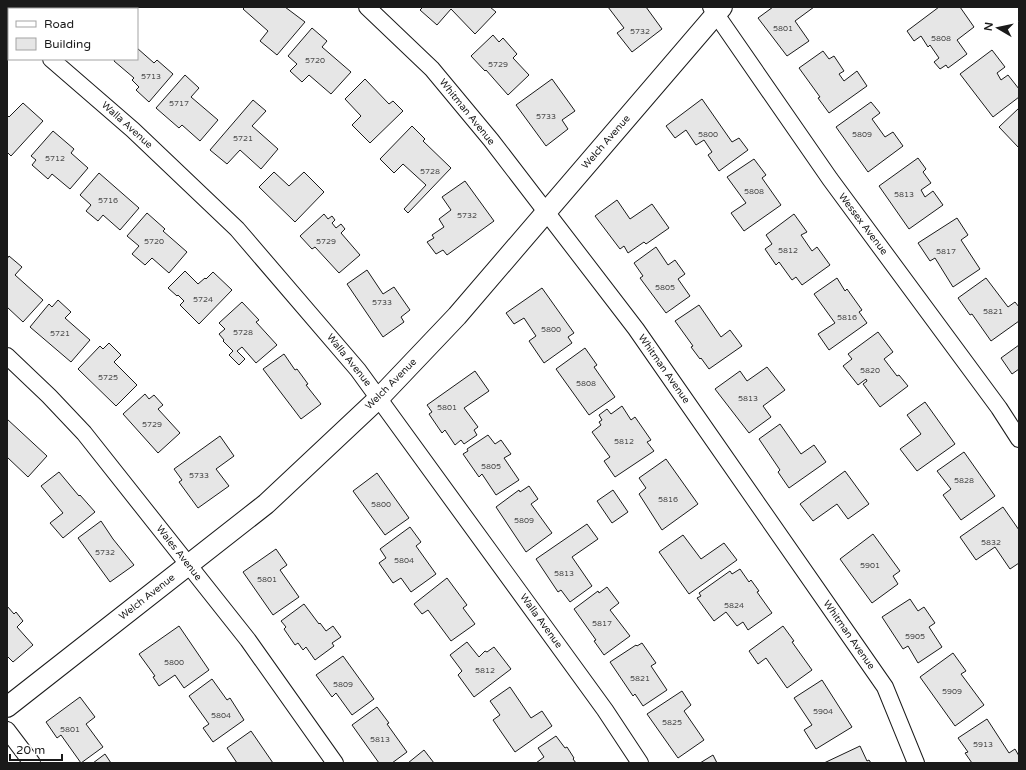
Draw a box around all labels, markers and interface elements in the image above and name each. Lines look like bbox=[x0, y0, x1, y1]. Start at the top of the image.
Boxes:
legend bbox=[8, 8, 138, 60]
north arrow bbox=[978, 8, 1018, 48]
text: Road bbox=[44, 17, 74, 31]
text: N bbox=[982, 21, 996, 32]
house number: 5801 bbox=[773, 24, 793, 33]
house number: 5732 bbox=[630, 27, 650, 36]
house number: 5808 bbox=[931, 34, 951, 43]
text: Building bbox=[44, 37, 91, 51]
house number: 5720 bbox=[305, 56, 325, 65]
house number: 5729 bbox=[488, 60, 508, 69]
house number: 5713 bbox=[141, 72, 161, 81]
street label: Whitman Avenue bbox=[437, 76, 498, 148]
street label: Walla Avenue bbox=[99, 99, 155, 151]
house number: 5717 bbox=[169, 99, 189, 108]
house number: 5733 bbox=[536, 112, 556, 121]
street label: Welch Avenue bbox=[579, 112, 633, 171]
house number: 5800 bbox=[698, 130, 718, 139]
house number: 5809 bbox=[852, 130, 872, 139]
house number: 5721 bbox=[233, 134, 253, 143]
house number: 5712 bbox=[45, 154, 65, 163]
house number: 5728 bbox=[420, 167, 440, 176]
house number: 5808 bbox=[744, 187, 764, 196]
house number: 5813 bbox=[894, 190, 914, 199]
street label: Wessex Avenue bbox=[836, 191, 890, 258]
house number: 5716 bbox=[98, 196, 118, 205]
house number: 5732 bbox=[457, 211, 477, 220]
house number: 5720 bbox=[144, 237, 164, 246]
house number: 5729 bbox=[316, 237, 336, 246]
house number: 5812 bbox=[778, 246, 798, 255]
house number: 5817 bbox=[936, 247, 956, 256]
house number: 5805 bbox=[655, 283, 675, 292]
house number: 5724 bbox=[193, 295, 213, 304]
house number: 5733 bbox=[372, 298, 392, 307]
house number: 5821 bbox=[983, 307, 1003, 316]
house number: 5816 bbox=[837, 313, 857, 322]
house number: 5800 bbox=[541, 325, 561, 334]
house number: 5728 bbox=[233, 328, 253, 337]
house number: 5721 bbox=[50, 329, 70, 338]
street label: Walla Avenue bbox=[324, 331, 374, 389]
street label: Whitman Avenue bbox=[636, 332, 693, 406]
street label: Welch Avenue bbox=[363, 356, 419, 412]
house number: 5820 bbox=[860, 366, 880, 375]
house number: 5725 bbox=[98, 373, 118, 382]
house number: 5808 bbox=[576, 379, 596, 388]
house number: 5813 bbox=[738, 394, 758, 403]
house number: 5801 bbox=[437, 403, 457, 412]
house number: 5729 bbox=[142, 420, 162, 429]
house number: 5812 bbox=[614, 437, 634, 446]
house number: 5805 bbox=[481, 462, 501, 471]
house number: 5733 bbox=[189, 471, 209, 480]
house number: 5828 bbox=[954, 476, 974, 485]
house number: 5816 bbox=[658, 495, 678, 504]
house number: 5800 bbox=[371, 500, 391, 509]
house number: 5809 bbox=[514, 516, 534, 525]
street label: Wales Avenue bbox=[154, 523, 204, 583]
house number: 5832 bbox=[981, 538, 1001, 547]
house number: 5732 bbox=[95, 548, 115, 557]
house number: 5804 bbox=[394, 556, 414, 565]
house number: 5901 bbox=[860, 561, 880, 570]
house number: 5813 bbox=[554, 569, 574, 578]
street label: Welch Avenue bbox=[117, 571, 178, 623]
house number: 5801 bbox=[257, 575, 277, 584]
street label: Walla Avenue bbox=[517, 591, 565, 651]
street label: Whitman Avenue bbox=[821, 598, 878, 672]
house number: 5824 bbox=[724, 601, 744, 610]
house number: 5817 bbox=[592, 619, 612, 628]
house number: 5905 bbox=[905, 632, 925, 641]
house number: 5800 bbox=[164, 658, 184, 667]
house number: 5812 bbox=[475, 666, 495, 675]
house number: 5821 bbox=[630, 674, 650, 683]
house number: 5809 bbox=[333, 680, 353, 689]
house number: 5909 bbox=[942, 687, 962, 696]
house number: 5904 bbox=[813, 707, 833, 716]
house number: 5804 bbox=[211, 711, 231, 720]
house number: 5825 bbox=[662, 718, 682, 727]
house number: 5801 bbox=[60, 725, 80, 734]
house number: 5813 bbox=[370, 735, 390, 744]
scale bar bbox=[10, 736, 62, 762]
house number: 5913 bbox=[973, 740, 993, 749]
text: 20 m bbox=[16, 743, 45, 757]

